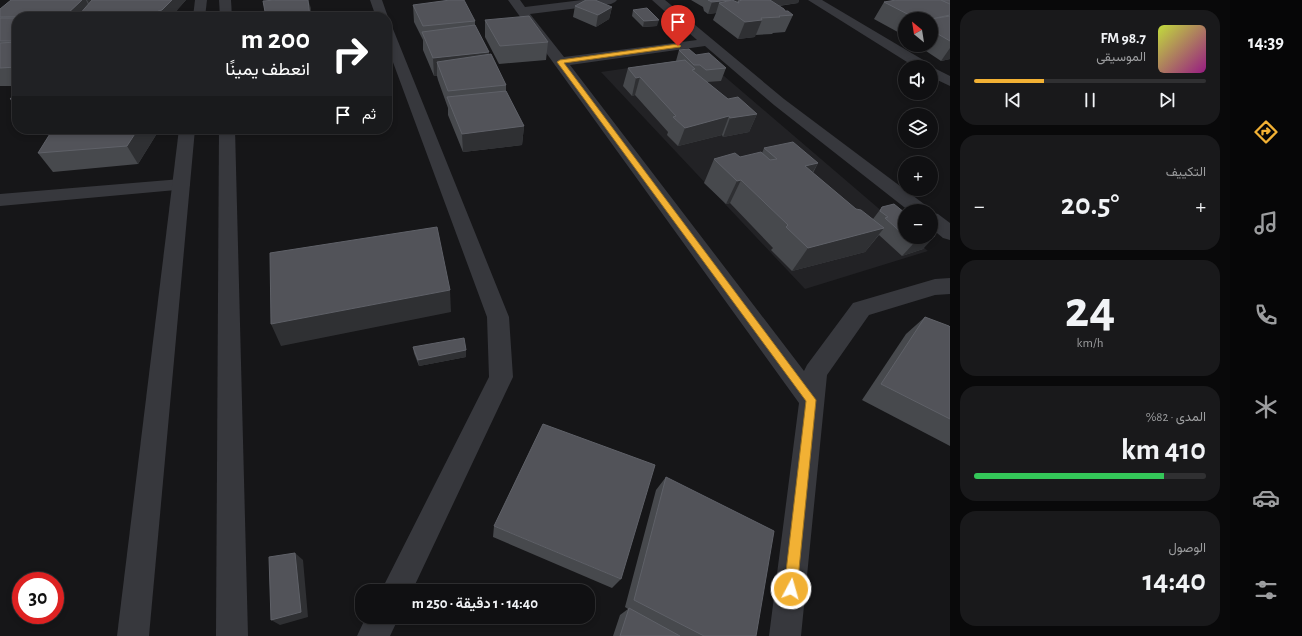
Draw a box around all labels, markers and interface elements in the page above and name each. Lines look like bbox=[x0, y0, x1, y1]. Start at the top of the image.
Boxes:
pin bbox=[661, 5, 695, 46]
icon: arrive bbox=[667, 11, 689, 33]
north arrow bbox=[898, 12, 938, 52]
map controls bbox=[898, 12, 938, 244]
text: 200 m bbox=[241, 26, 310, 54]
icon: right bbox=[324, 28, 376, 80]
text: 98.7 FM bbox=[1101, 31, 1146, 46]
text: 14:39 bbox=[1248, 34, 1284, 52]
text: الموسيقى bbox=[1096, 51, 1146, 64]
button: sound bbox=[898, 60, 938, 100]
text: انعطف يمينًا bbox=[225, 61, 310, 79]
icon: previous bbox=[1002, 89, 1024, 111]
icon: pause bbox=[1079, 89, 1101, 111]
icon: next bbox=[1156, 89, 1178, 111]
icon: arrive bbox=[332, 104, 354, 126]
text: ثم bbox=[362, 107, 376, 122]
button: layers bbox=[898, 108, 938, 148]
icon: directions bbox=[1252, 118, 1280, 146]
button: + bbox=[898, 156, 938, 196]
text: التكييف bbox=[1166, 166, 1206, 179]
text: 20.5° bbox=[1061, 190, 1119, 220]
text: − bbox=[974, 195, 985, 217]
text: + bbox=[1195, 195, 1206, 217]
button: − bbox=[898, 204, 938, 244]
icon: music bbox=[1252, 209, 1280, 237]
text: 24 bbox=[1065, 284, 1115, 336]
icon: phone bbox=[1252, 301, 1280, 329]
text: km/h bbox=[1077, 337, 1103, 350]
icon: climate bbox=[1252, 393, 1280, 421]
text: المدى · 82% bbox=[1146, 411, 1206, 424]
text: 410 km bbox=[1121, 435, 1206, 465]
icon: car bbox=[1252, 484, 1280, 512]
text: الوصول bbox=[1168, 542, 1206, 555]
text: 14:40 bbox=[1143, 566, 1206, 596]
position arrow bbox=[770, 568, 812, 610]
speed limit sign: 30 bbox=[12, 572, 64, 624]
icon: filters bbox=[1252, 576, 1280, 604]
text: 14:40 · 1 دقيقة · 250 m bbox=[412, 596, 538, 611]

